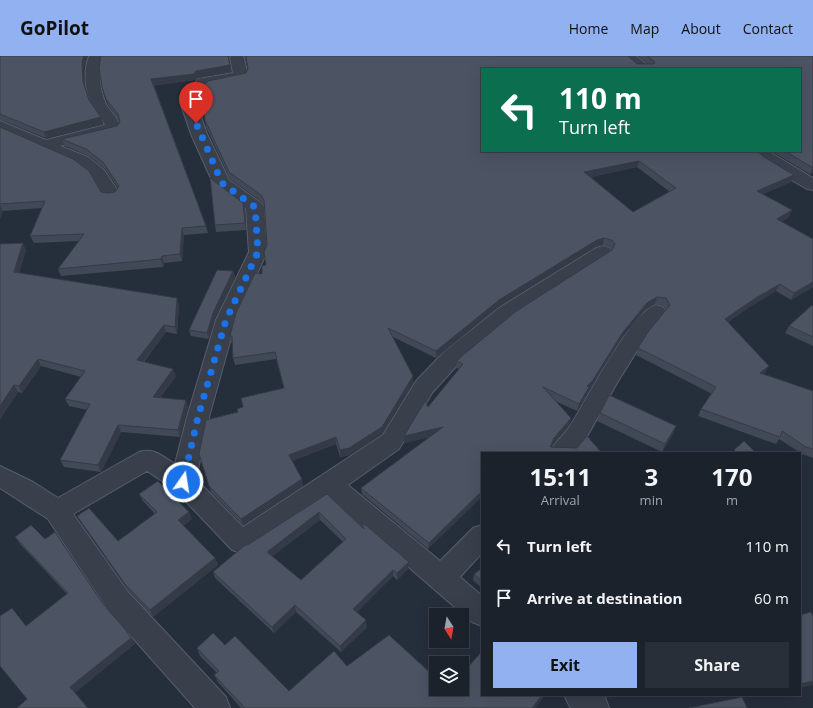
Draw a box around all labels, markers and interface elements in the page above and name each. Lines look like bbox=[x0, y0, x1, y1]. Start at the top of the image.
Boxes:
text: GoPilot bbox=[20, 15, 89, 41]
text: Home bbox=[569, 19, 608, 38]
text: Map bbox=[630, 19, 659, 38]
text: About bbox=[681, 19, 721, 38]
text: Contact bbox=[743, 19, 793, 38]
text: 110 m bbox=[559, 79, 642, 117]
pin bbox=[179, 82, 213, 123]
icon: left bbox=[493, 84, 545, 136]
icon: arrive bbox=[185, 88, 207, 110]
text: Turn left bbox=[559, 115, 630, 139]
text: 15:11 bbox=[529, 460, 591, 493]
text: 3 bbox=[644, 460, 658, 493]
text: 170 bbox=[711, 460, 753, 493]
position arrow bbox=[162, 461, 204, 503]
text: Arrival bbox=[541, 491, 580, 509]
text: min bbox=[640, 491, 663, 509]
text: m bbox=[726, 491, 738, 509]
icon: left bbox=[493, 535, 515, 557]
text: Turn left bbox=[527, 536, 592, 556]
text: 110 m bbox=[745, 536, 789, 556]
icon: arrive bbox=[493, 587, 515, 609]
text: Arrive at destination bbox=[527, 588, 682, 608]
text: 60 m bbox=[754, 588, 789, 608]
north arrow bbox=[429, 608, 469, 648]
map controls bbox=[429, 608, 469, 696]
button: Exit bbox=[493, 642, 637, 688]
button: Share bbox=[645, 642, 789, 688]
button: layers bbox=[429, 656, 469, 696]

